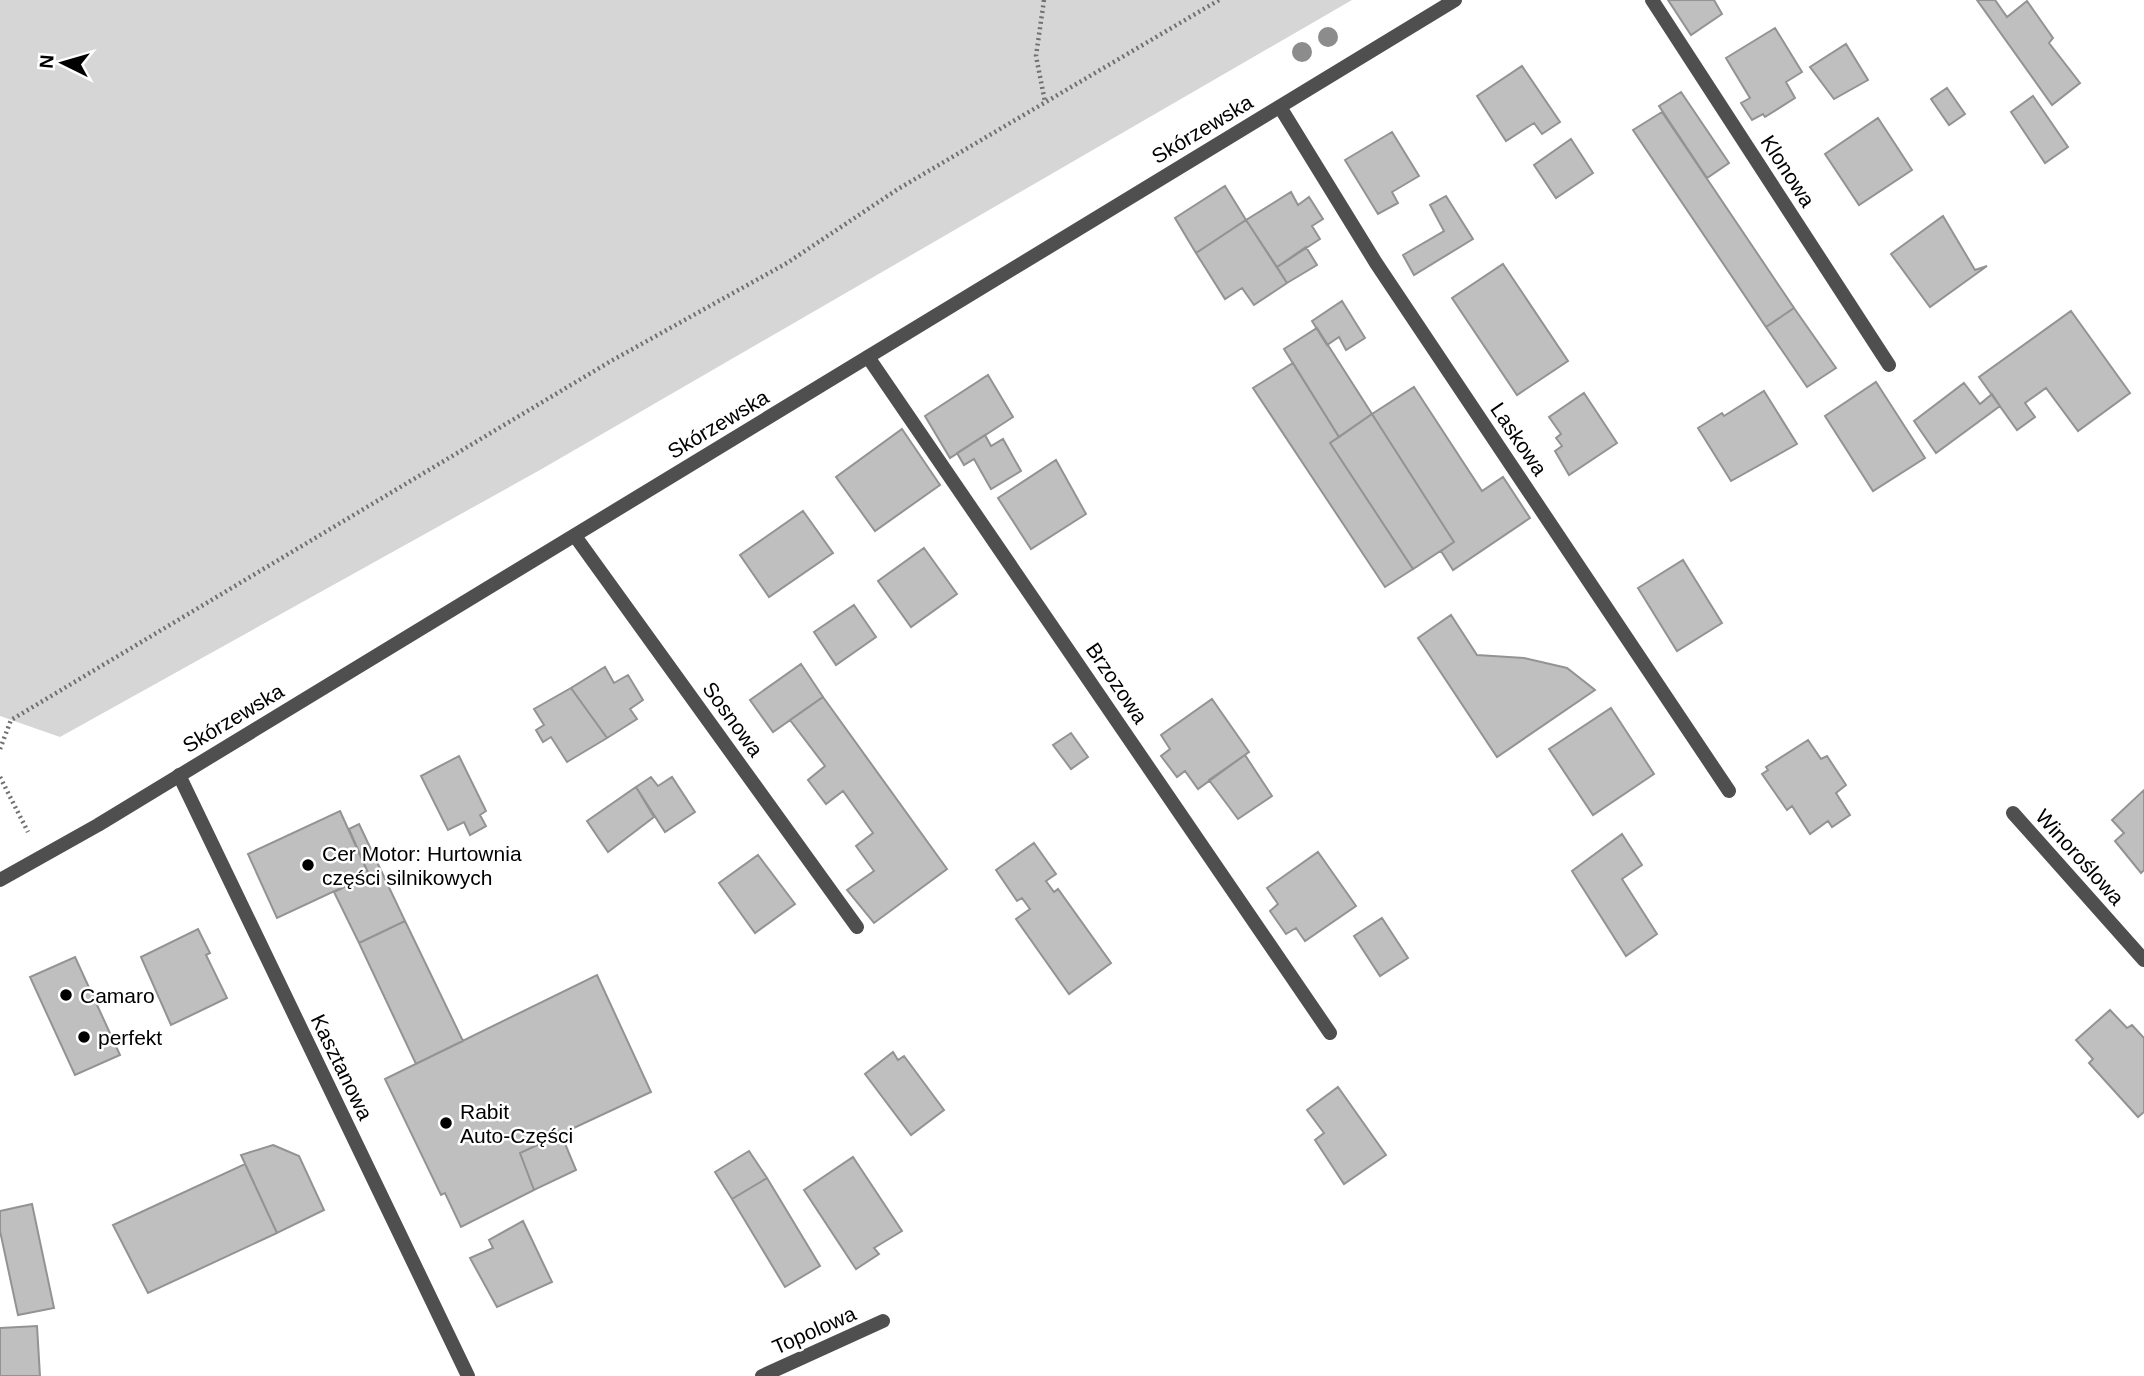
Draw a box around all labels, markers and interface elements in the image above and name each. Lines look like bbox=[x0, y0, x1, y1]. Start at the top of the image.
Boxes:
north arrow bbox=[28, 28, 98, 98]
text: N bbox=[36, 54, 58, 69]
street label: Skórzewska bbox=[1148, 90, 1257, 168]
street label: Klonowa bbox=[1756, 131, 1820, 211]
street label: Skórzewska bbox=[664, 385, 773, 463]
street label: Laskowa bbox=[1486, 398, 1552, 480]
street label: Brzozowa bbox=[1082, 638, 1152, 728]
street label: Sosnowa bbox=[698, 677, 768, 761]
street label: Skórzewska bbox=[179, 679, 288, 757]
street label: Winoroślowa bbox=[2031, 805, 2129, 910]
place label: Cer Motor: Hurtownia części silnikowych bbox=[322, 842, 522, 889]
marker: Cer Motor: Hurtownia części silnikowych bbox=[300, 857, 316, 873]
place label: Camaro bbox=[80, 984, 155, 1007]
marker: Camaro bbox=[58, 987, 74, 1003]
street label: Kasztanowa bbox=[307, 1011, 378, 1124]
place label: perfekt bbox=[98, 1026, 162, 1049]
marker: perfekt bbox=[76, 1029, 92, 1045]
place label: Rabit Auto-Części bbox=[460, 1100, 573, 1147]
marker: Rabit Auto-Części bbox=[438, 1115, 454, 1131]
street label: Topolowa bbox=[769, 1301, 859, 1359]

